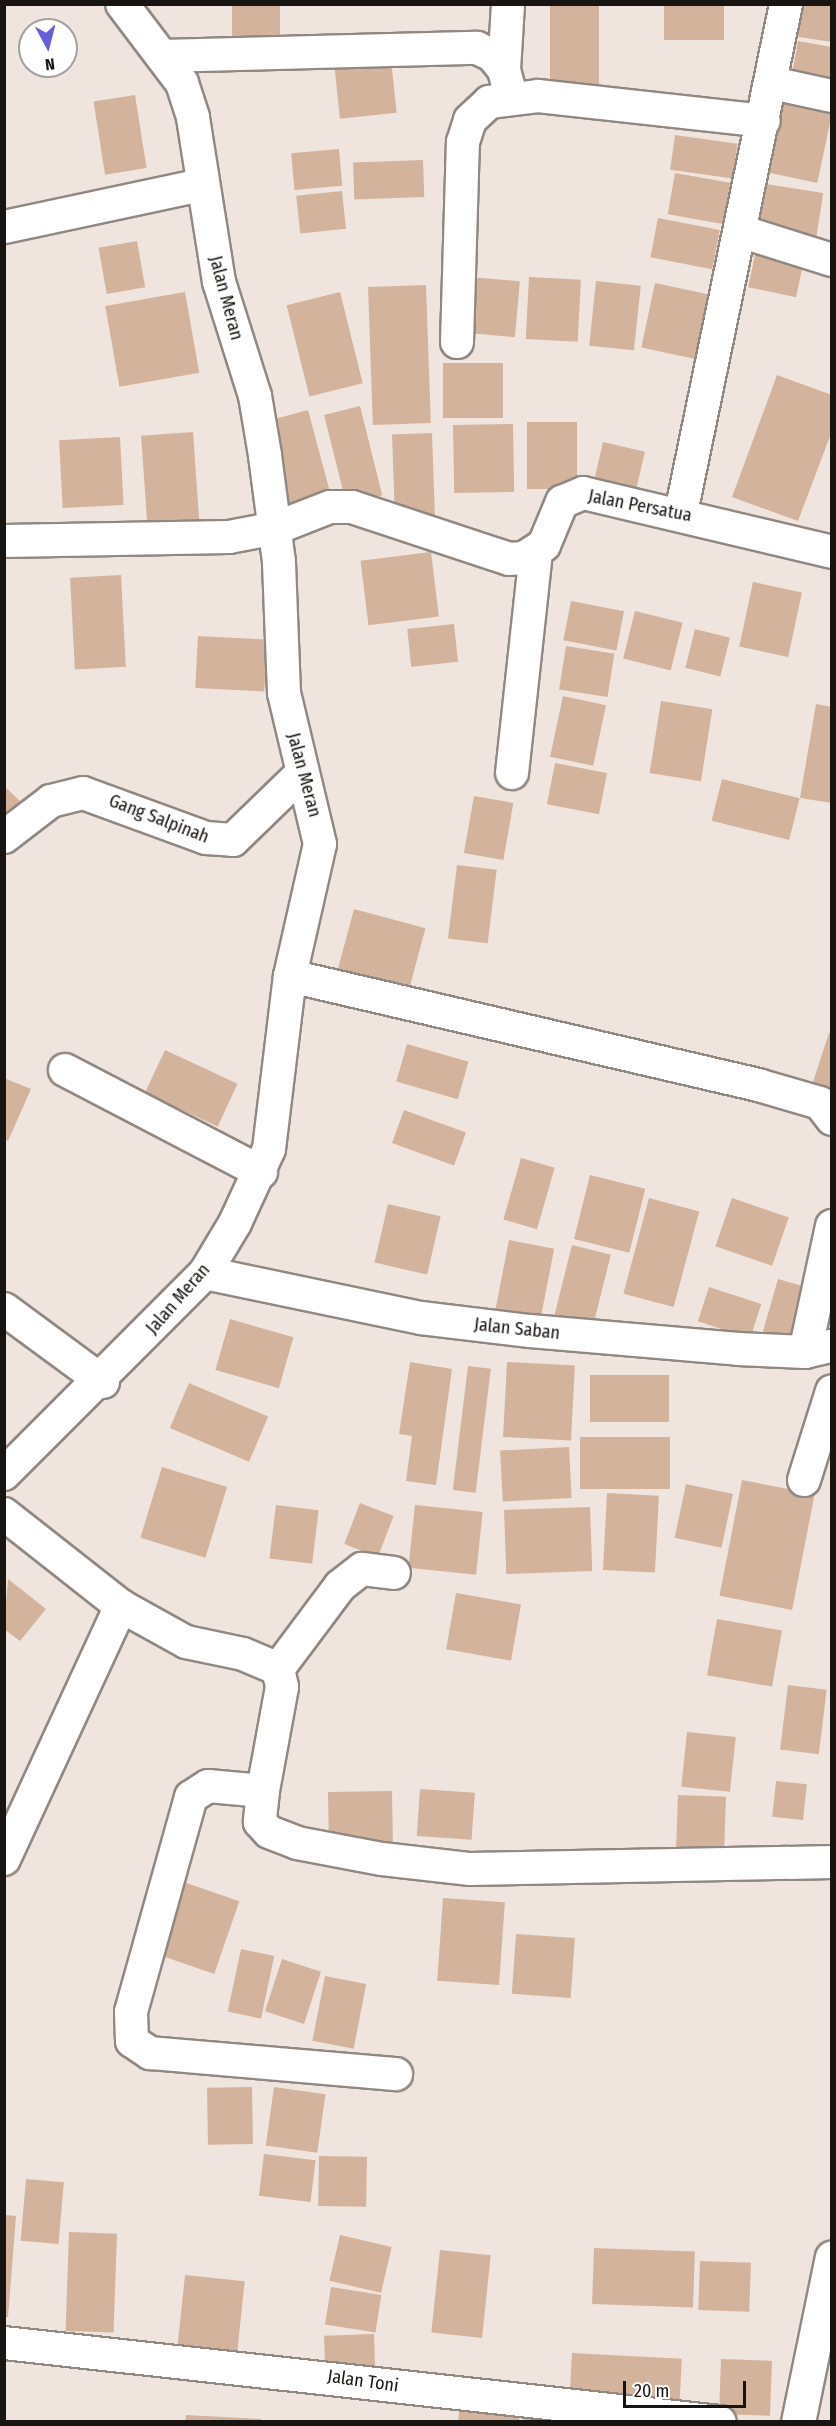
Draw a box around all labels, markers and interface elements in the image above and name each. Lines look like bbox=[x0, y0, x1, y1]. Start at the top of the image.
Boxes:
north arrow bbox=[18, 18, 78, 78]
text: N bbox=[44, 54, 56, 74]
street label: Jalan Meran bbox=[204, 253, 248, 343]
street label: Jalan Persatua bbox=[586, 485, 694, 527]
street label: Jalan Meran bbox=[282, 730, 326, 820]
street label: Gang Salpinah bbox=[106, 790, 212, 848]
street label: Jalan Meran bbox=[141, 1259, 215, 1339]
street label: Jalan Saban bbox=[473, 1314, 561, 1344]
street label: Jalan Toni bbox=[326, 2365, 400, 2397]
scale bar bbox=[626, 2369, 749, 2407]
text: 20 m bbox=[634, 2380, 669, 2402]

